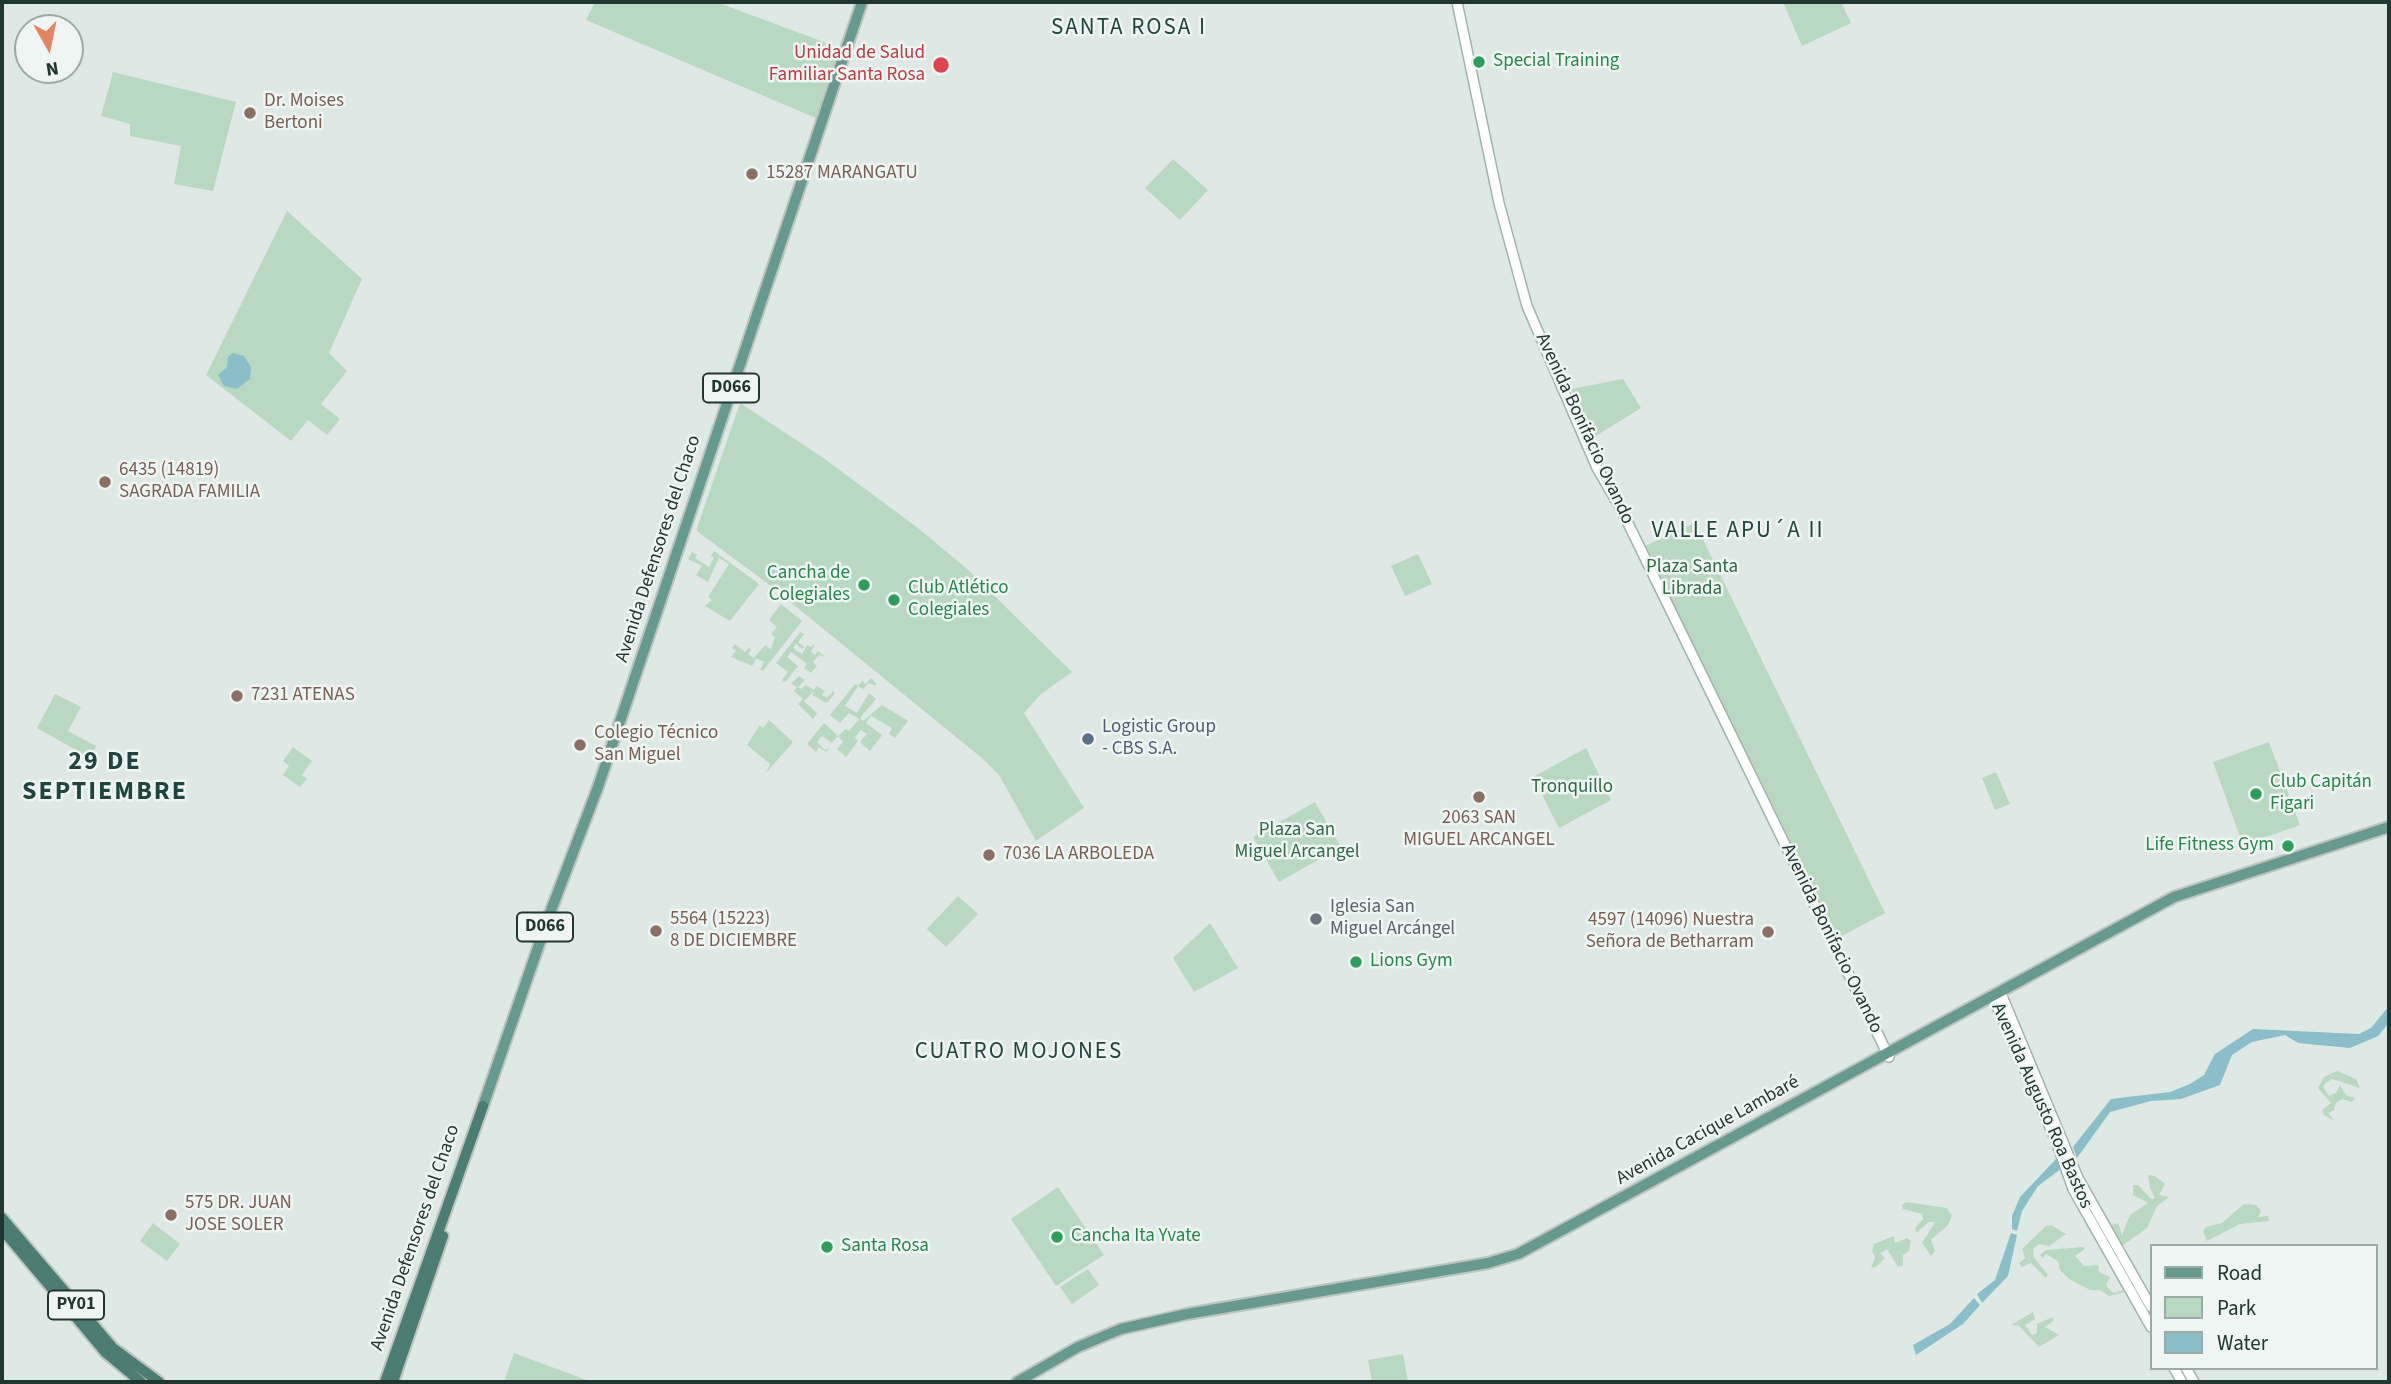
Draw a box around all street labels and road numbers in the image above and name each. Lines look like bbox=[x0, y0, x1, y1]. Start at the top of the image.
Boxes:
street label: Avenida Bonifacio Ovando bbox=[1530, 330, 1638, 528]
road number: D066 bbox=[703, 374, 759, 402]
street label: Avenida Defensores del Chaco bbox=[611, 433, 707, 665]
street label: Avenida Bonifacio Ovando bbox=[1775, 841, 1887, 1037]
road number: D066 bbox=[517, 912, 573, 942]
street label: Avenida Augusto Roa Bastos bbox=[1985, 1000, 2097, 1212]
street label: Avenida Cacique Lambaré bbox=[1613, 1071, 1803, 1191]
street label: Avenida Defensores del Chaco bbox=[367, 1122, 465, 1354]
road number: PY01 bbox=[48, 1290, 104, 1320]

